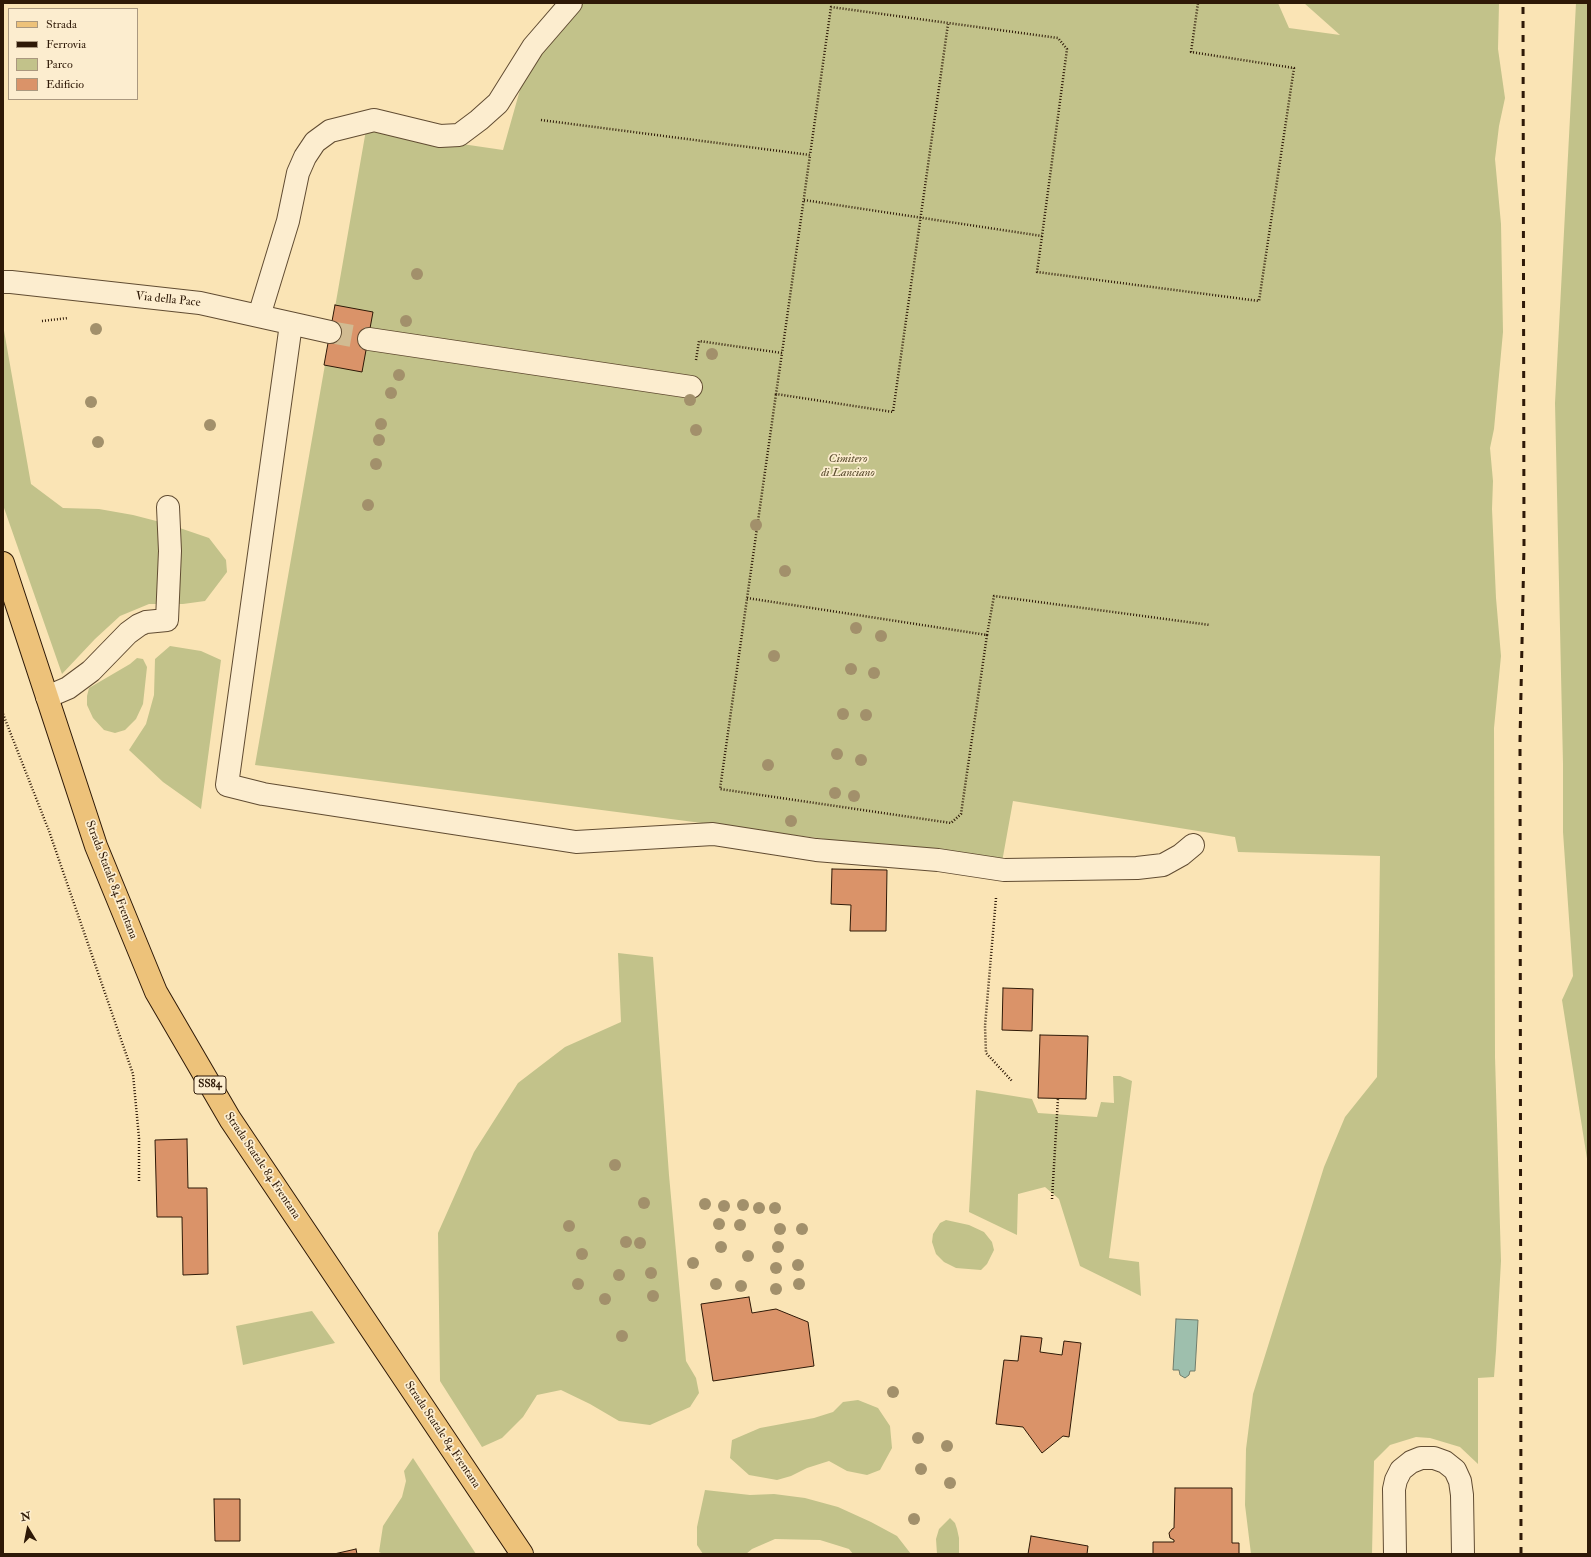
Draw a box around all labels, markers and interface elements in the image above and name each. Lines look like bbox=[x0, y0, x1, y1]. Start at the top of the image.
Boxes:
legend bbox=[8, 8, 138, 100]
text: Strada bbox=[46, 17, 77, 32]
text: Ferrovia bbox=[46, 37, 86, 52]
text: Parco bbox=[46, 57, 73, 72]
text: Edificio bbox=[46, 77, 84, 92]
street label: Via della Pace bbox=[135, 289, 201, 311]
park label: Cimitero di Lanciano bbox=[821, 452, 875, 480]
street label: Strada Statale 84 Frentana bbox=[82, 819, 140, 941]
road number: SS84 bbox=[194, 1076, 226, 1094]
street label: Strada Statale 84 Frentana bbox=[221, 1110, 303, 1222]
street label: Strada Statale 84 Frentana bbox=[401, 1379, 483, 1491]
north arrow bbox=[8, 1509, 48, 1549]
text: N bbox=[20, 1509, 32, 1524]

